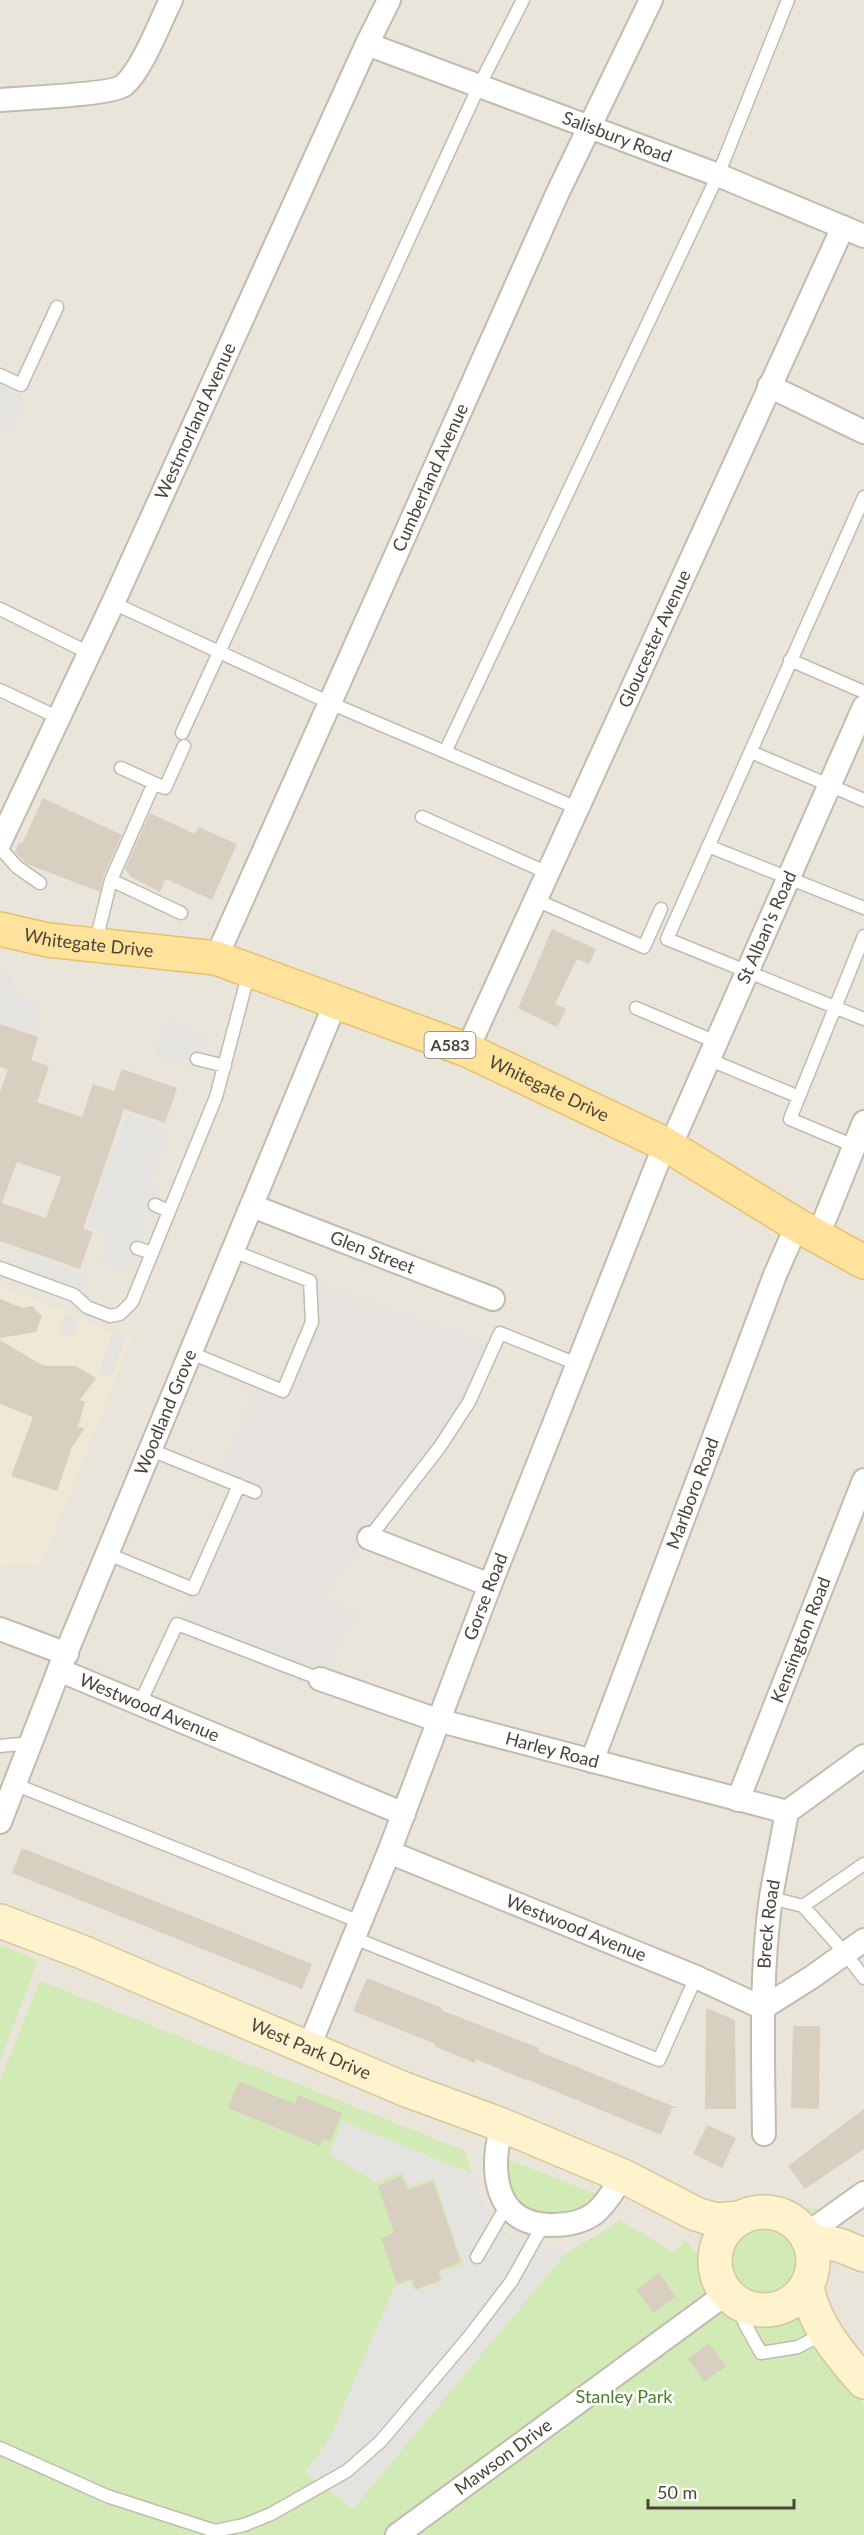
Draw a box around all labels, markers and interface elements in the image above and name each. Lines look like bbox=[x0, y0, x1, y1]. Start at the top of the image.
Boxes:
street label: Salisbury Road bbox=[560, 106, 675, 167]
street label: Westmorland Avenue bbox=[149, 339, 240, 503]
street label: Cumberland Avenue bbox=[387, 400, 472, 555]
street label: Gloucester Avenue bbox=[613, 566, 695, 711]
street label: St Alban's Road bbox=[731, 867, 800, 987]
street label: Whitegate Drive bbox=[22, 923, 155, 961]
road number: A583 bbox=[424, 1032, 476, 1058]
street label: Whitegate Drive bbox=[485, 1050, 613, 1126]
street label: Glen Street bbox=[327, 1225, 419, 1278]
street label: Woodland Grove bbox=[129, 1346, 201, 1478]
street label: Marlboro Road bbox=[661, 1434, 723, 1552]
street label: Gorse Road bbox=[458, 1550, 512, 1643]
street label: Kensington Road bbox=[765, 1573, 835, 1706]
street label: Westwood Avenue bbox=[77, 1668, 223, 1746]
street label: Harley Road bbox=[503, 1726, 602, 1772]
street label: Breck Road bbox=[752, 1878, 784, 1969]
street label: Westwood Avenue bbox=[503, 1889, 650, 1966]
street label: West Park Drive bbox=[247, 2013, 374, 2084]
park label: Stanley Park bbox=[576, 2385, 673, 2407]
street label: Mawson Drive bbox=[450, 2413, 556, 2499]
scale bar bbox=[648, 2472, 794, 2510]
text: 50 m bbox=[657, 2481, 697, 2503]

